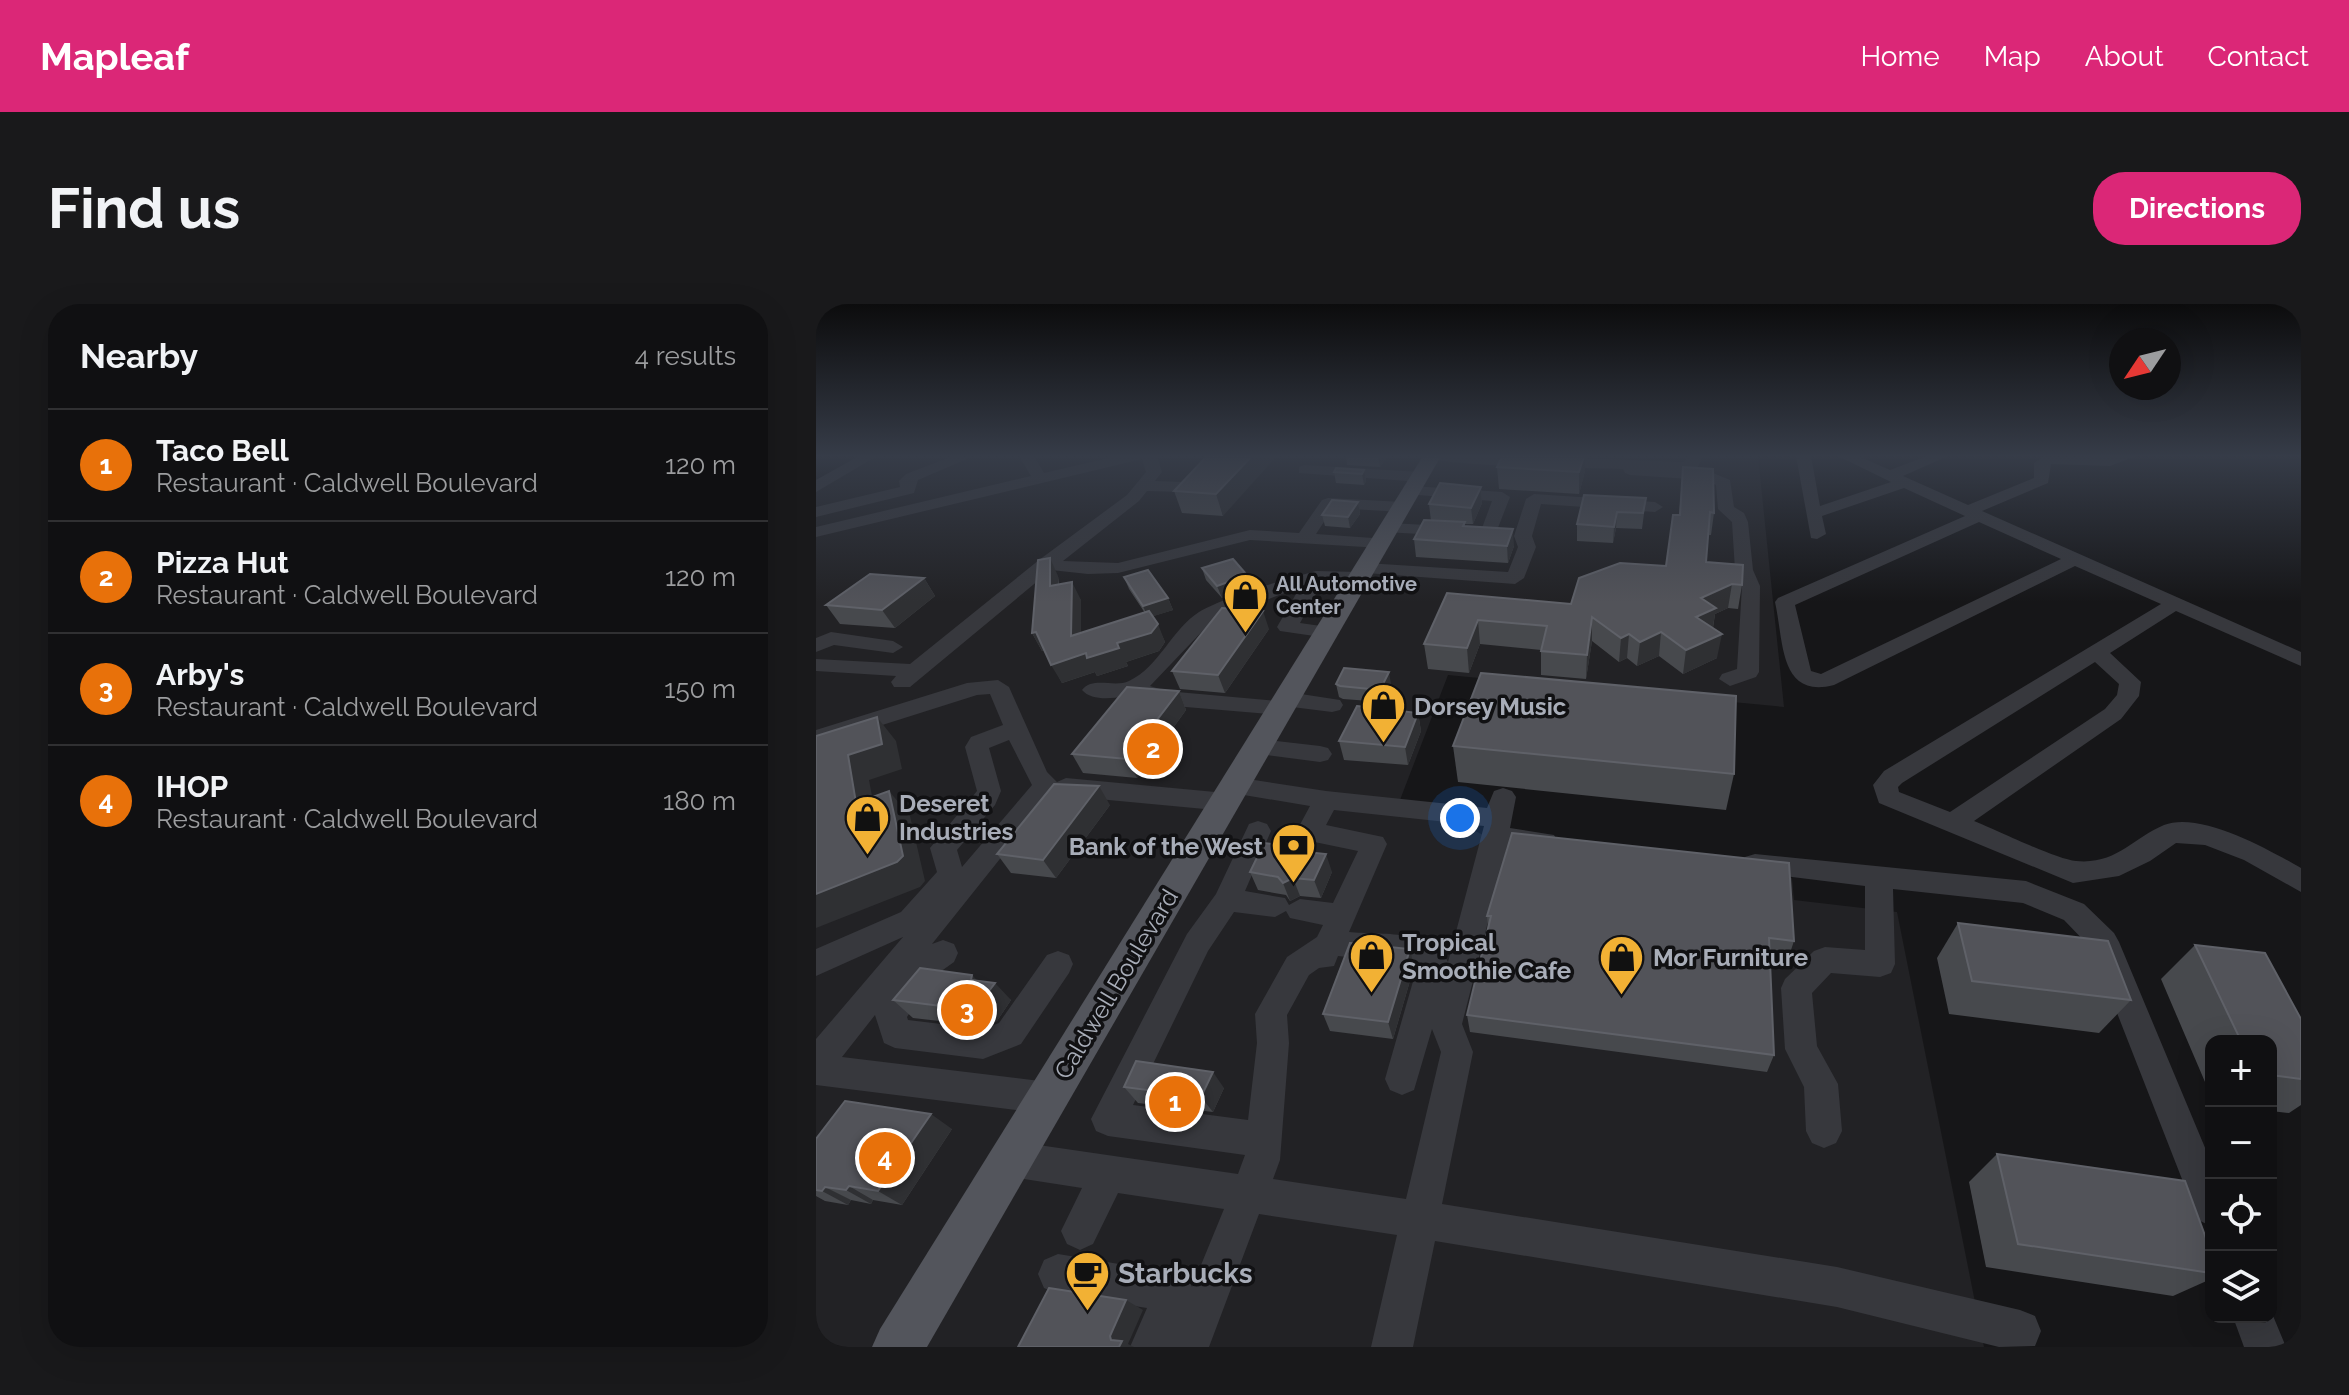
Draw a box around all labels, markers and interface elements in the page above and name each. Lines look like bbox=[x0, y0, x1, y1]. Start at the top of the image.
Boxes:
text: Mapleaf bbox=[40, 34, 189, 79]
text: Home bbox=[1860, 40, 1940, 73]
text: Map bbox=[1984, 40, 2041, 73]
text: About bbox=[2085, 40, 2164, 73]
text: Contact bbox=[2208, 40, 2309, 73]
button: Directions bbox=[2093, 172, 2301, 245]
text: Find us bbox=[48, 175, 240, 241]
north arrow bbox=[2109, 328, 2181, 400]
text: Nearby bbox=[80, 336, 198, 376]
text: 4 results bbox=[635, 341, 736, 371]
text: Taco Bell bbox=[156, 433, 289, 468]
text: 1 bbox=[100, 450, 112, 480]
text: 120 m bbox=[665, 450, 736, 480]
text: Restaurant · Caldwell Boulevard bbox=[156, 468, 538, 498]
text: Pizza Hut bbox=[156, 545, 289, 580]
text: 2 bbox=[99, 562, 113, 592]
text: 120 m bbox=[665, 562, 736, 592]
shop icon: All Automotive Center bbox=[1221, 572, 1269, 635]
place label: All Automotive Center bbox=[1276, 572, 1417, 619]
text: Restaurant · Caldwell Boulevard bbox=[156, 580, 538, 610]
text: Arby's bbox=[156, 657, 244, 692]
text: 3 bbox=[99, 674, 113, 704]
text: 150 m bbox=[664, 674, 736, 704]
shop icon: Dorsey Music bbox=[1359, 682, 1407, 745]
text: Restaurant · Caldwell Boulevard bbox=[156, 692, 538, 722]
place label: Dorsey Music bbox=[1414, 692, 1567, 721]
pin: 2 bbox=[1127, 719, 1179, 779]
text: IHOP bbox=[156, 769, 228, 804]
text: 4 bbox=[99, 786, 113, 816]
text: 180 m bbox=[663, 786, 736, 816]
place label: Deseret Industries bbox=[899, 789, 1013, 846]
shop icon: Deseret Industries bbox=[844, 793, 892, 856]
your location bbox=[1440, 798, 1480, 838]
text: Restaurant · Caldwell Boulevard bbox=[156, 804, 538, 834]
bank icon: Bank of the West bbox=[1270, 822, 1318, 885]
place label: Bank of the West bbox=[1069, 832, 1263, 861]
street label: Caldwell Boulevard bbox=[1048, 884, 1184, 1084]
place label: Tropical Smoothie Cafe bbox=[1402, 928, 1571, 985]
shop icon: Tropical Smoothie Cafe bbox=[1347, 932, 1395, 995]
shop icon: Mor Furniture bbox=[1598, 933, 1646, 996]
place label: Mor Furniture bbox=[1653, 943, 1808, 972]
pin: 3 bbox=[941, 980, 993, 1040]
map controls bbox=[2205, 1035, 2277, 1323]
button: + bbox=[2205, 1035, 2277, 1107]
pin: 1 bbox=[1149, 1072, 1201, 1132]
button: − bbox=[2205, 1107, 2277, 1179]
pin: 4 bbox=[859, 1128, 911, 1188]
button: locate bbox=[2205, 1179, 2277, 1251]
cafe icon: Starbucks bbox=[1063, 1249, 1111, 1312]
button: layers bbox=[2205, 1251, 2277, 1323]
place label: Starbucks bbox=[1118, 1257, 1253, 1290]

